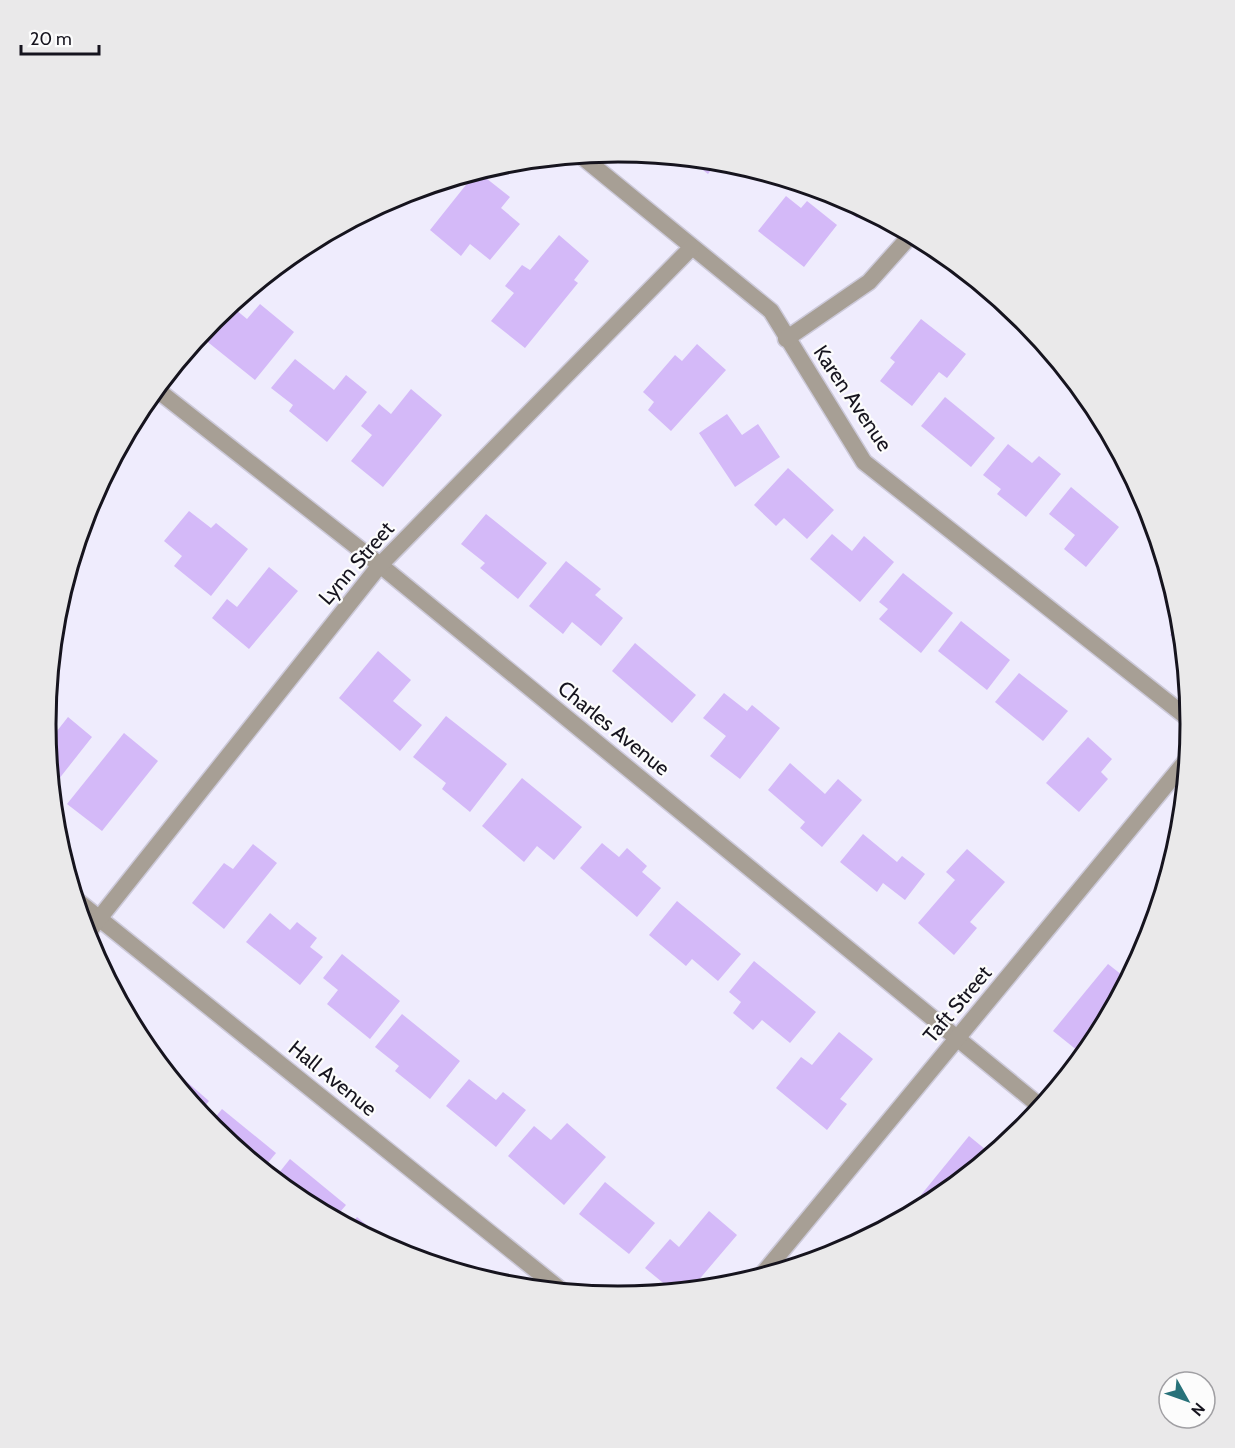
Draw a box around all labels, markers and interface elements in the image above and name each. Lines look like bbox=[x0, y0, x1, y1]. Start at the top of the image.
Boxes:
scale bar bbox=[21, 18, 99, 56]
text: 20 m bbox=[30, 28, 72, 50]
street label: Karen Avenue bbox=[808, 340, 898, 456]
street label: Lynn Street bbox=[313, 516, 399, 610]
street label: Charles Avenue bbox=[553, 675, 675, 781]
street label: Taft Street bbox=[918, 960, 996, 1048]
street label: Hall Avenue bbox=[284, 1035, 382, 1121]
north arrow bbox=[1157, 1370, 1217, 1430]
text: N bbox=[1187, 1399, 1209, 1420]

